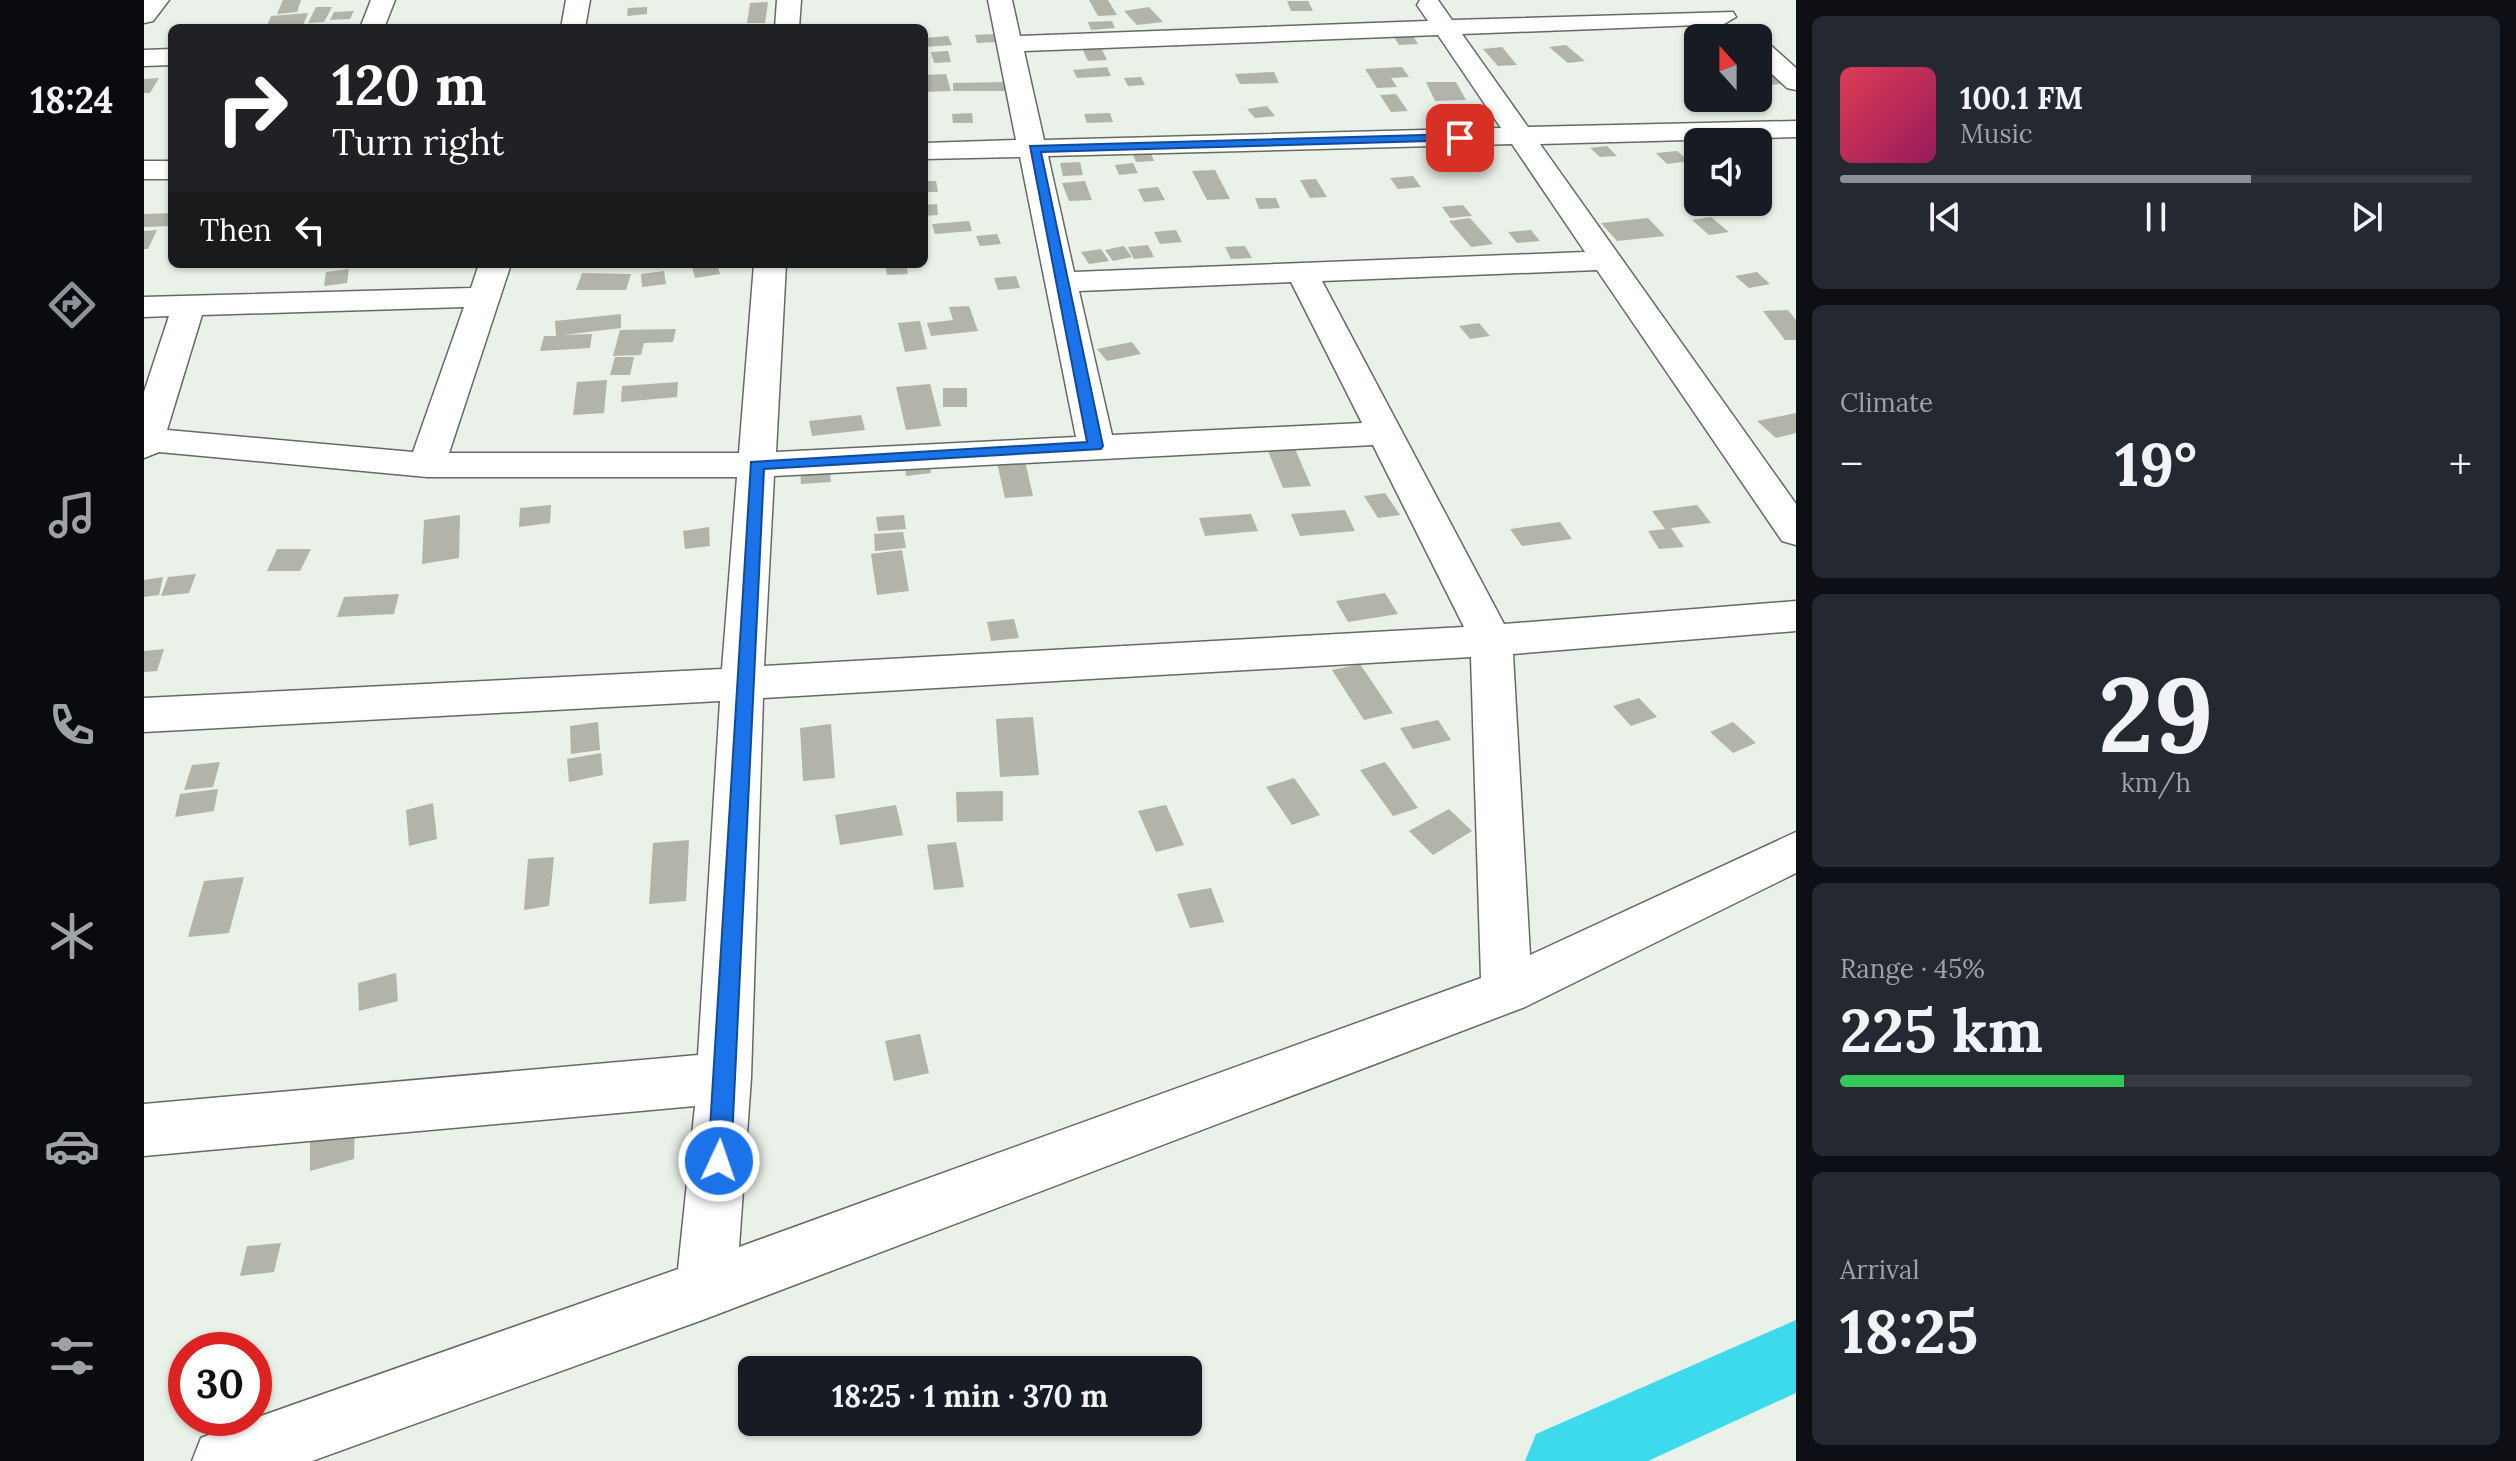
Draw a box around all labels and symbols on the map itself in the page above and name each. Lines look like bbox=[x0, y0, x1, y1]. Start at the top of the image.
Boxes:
north arrow bbox=[1684, 24, 1772, 112]
pin bbox=[1426, 104, 1494, 172]
position arrow bbox=[677, 1119, 761, 1203]
speed limit sign: 30 bbox=[168, 1332, 272, 1436]

